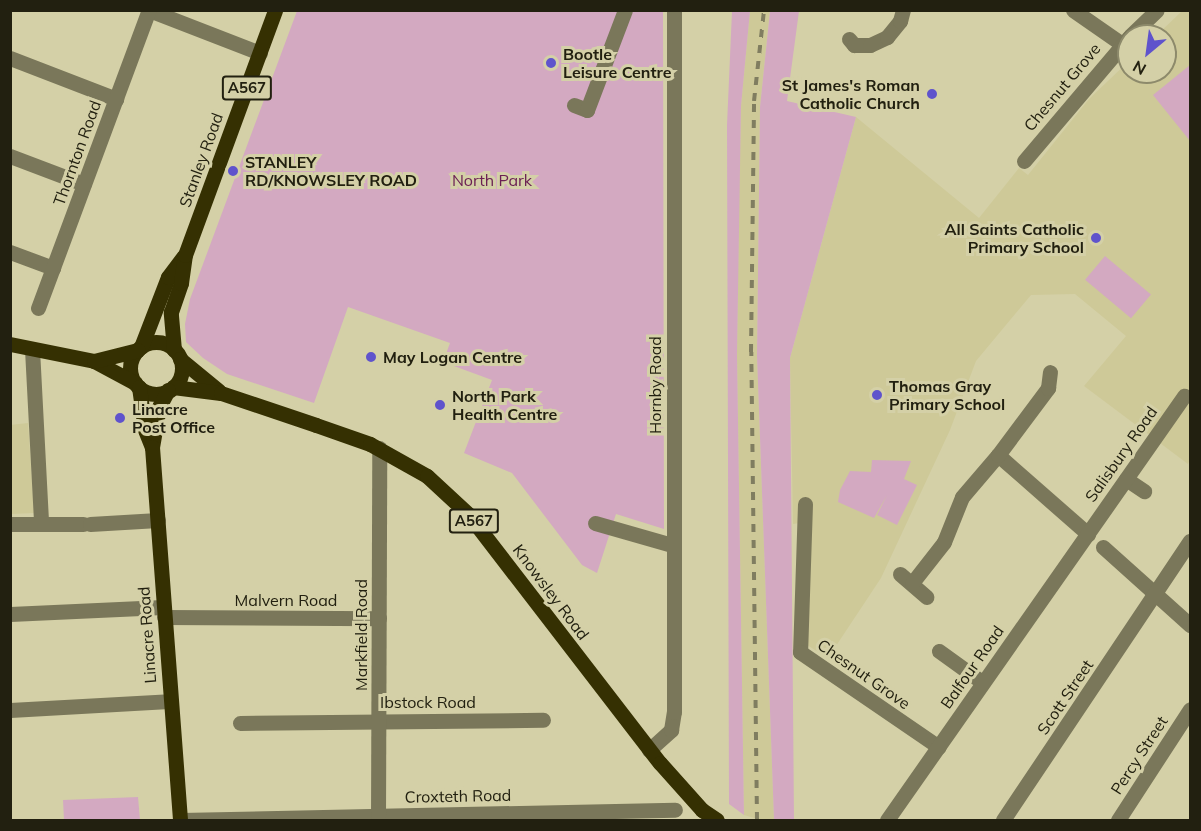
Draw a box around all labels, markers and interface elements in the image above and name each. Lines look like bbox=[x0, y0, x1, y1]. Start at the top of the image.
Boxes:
north arrow bbox=[1117, 24, 1177, 84]
street label: Chesnut Grove bbox=[1020, 39, 1104, 135]
place label: Bootle Leisure Centre bbox=[563, 44, 671, 82]
marker: Bootle Leisure Centre bbox=[544, 56, 558, 70]
text: N bbox=[1129, 56, 1149, 80]
place label: St James's Roman Catholic Church bbox=[782, 75, 920, 113]
road number: A567 bbox=[222, 76, 272, 100]
marker: St James's Roman Catholic Church bbox=[925, 87, 939, 101]
street label: Thornton Road bbox=[49, 98, 105, 208]
street label: Stanley Road bbox=[175, 110, 227, 210]
place label: STANLEY RD/KNOWSLEY ROAD bbox=[245, 152, 417, 190]
marker: STANLEY RD/KNOWSLEY ROAD bbox=[226, 164, 240, 178]
park label: North Park bbox=[452, 170, 532, 190]
place label: All Saints Catholic Primary School bbox=[945, 219, 1084, 257]
marker: All Saints Catholic Primary School bbox=[1089, 231, 1103, 245]
street label: Hornby Road bbox=[645, 336, 665, 434]
place label: May Logan Centre bbox=[383, 347, 522, 367]
marker: May Logan Centre bbox=[364, 350, 378, 364]
place label: Thomas Gray Primary School bbox=[889, 376, 1005, 414]
place label: North Park Health Centre bbox=[452, 386, 557, 424]
marker: Thomas Gray Primary School bbox=[870, 388, 884, 402]
marker: North Park Health Centre bbox=[433, 398, 447, 412]
place label: Linacre Post Office bbox=[132, 399, 215, 437]
street label: Salisbury Road bbox=[1081, 403, 1161, 505]
marker: Linacre Post Office bbox=[113, 411, 127, 425]
road number: A567 bbox=[448, 509, 500, 533]
street label: Knowsley Road bbox=[509, 540, 593, 644]
street label: Markfield Road bbox=[351, 579, 371, 691]
street label: Linacre Road bbox=[134, 586, 160, 684]
street label: Malvern Road bbox=[235, 590, 337, 610]
street label: Balfour Road bbox=[936, 622, 1008, 712]
street label: Chesnut Grove bbox=[814, 635, 914, 713]
street label: Scott Street bbox=[1033, 656, 1097, 738]
street label: Ibstock Road bbox=[380, 692, 476, 712]
street label: Percy Street bbox=[1107, 712, 1171, 798]
street label: Croxteth Road bbox=[404, 785, 512, 807]

